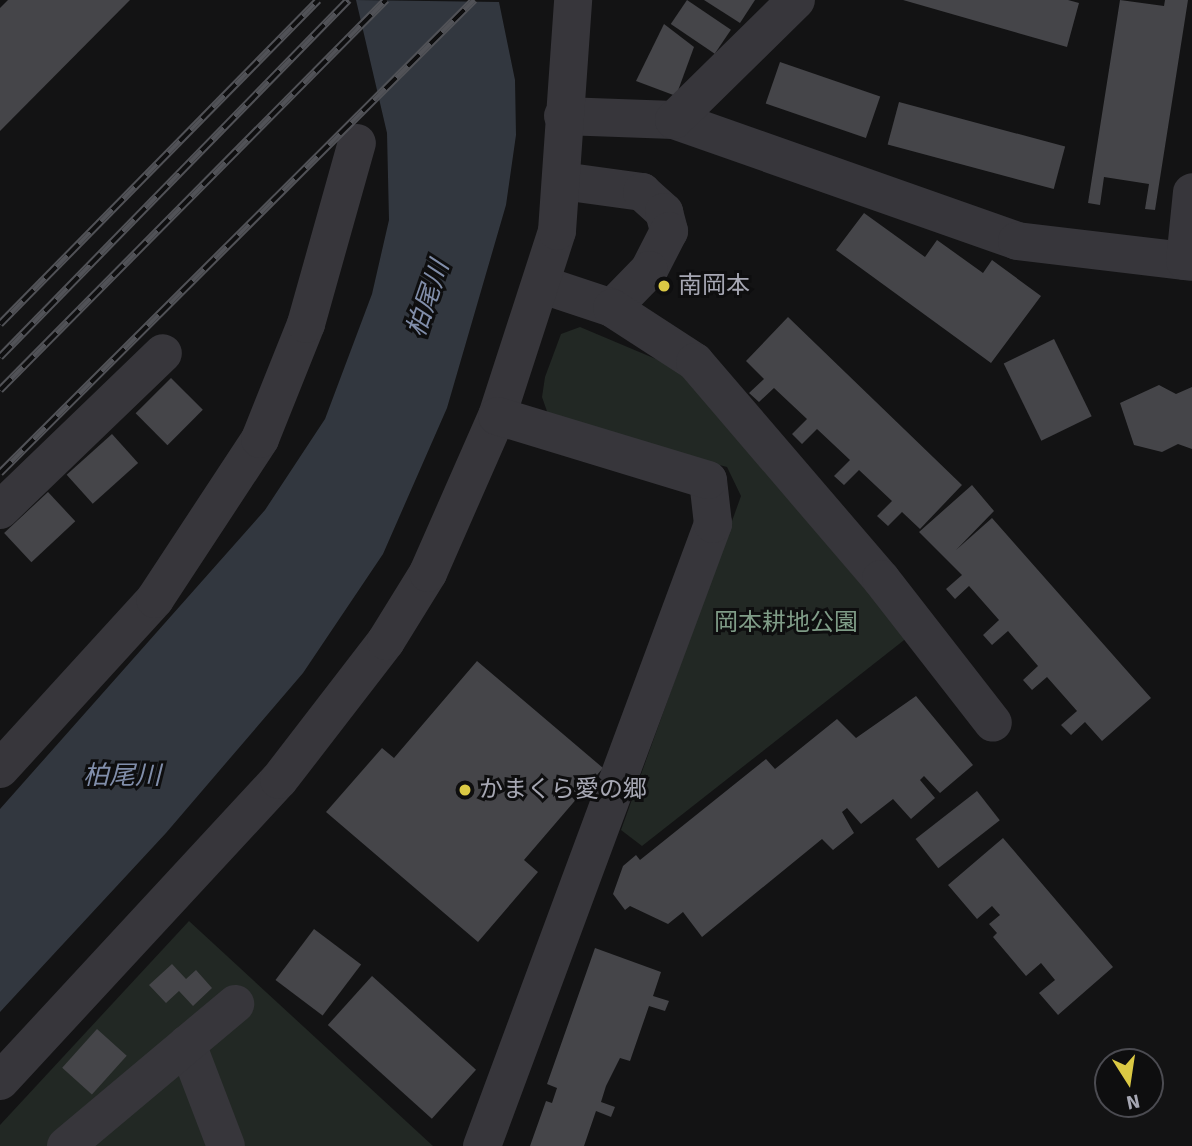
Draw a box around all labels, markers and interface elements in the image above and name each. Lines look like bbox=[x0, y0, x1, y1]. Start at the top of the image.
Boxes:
water label: 柏尾川 bbox=[402, 257, 456, 341]
place label: 南岡本 bbox=[678, 272, 750, 300]
marker: 南岡本 bbox=[656, 278, 672, 294]
park label: 岡本耕地公園 bbox=[714, 609, 858, 637]
water label: 柏尾川 bbox=[83, 761, 161, 793]
place label: かまくら愛の郷 bbox=[479, 776, 647, 804]
marker: かまくら愛の郷 bbox=[457, 782, 473, 798]
north arrow bbox=[1094, 1048, 1164, 1118]
text: N bbox=[1124, 1088, 1142, 1115]

